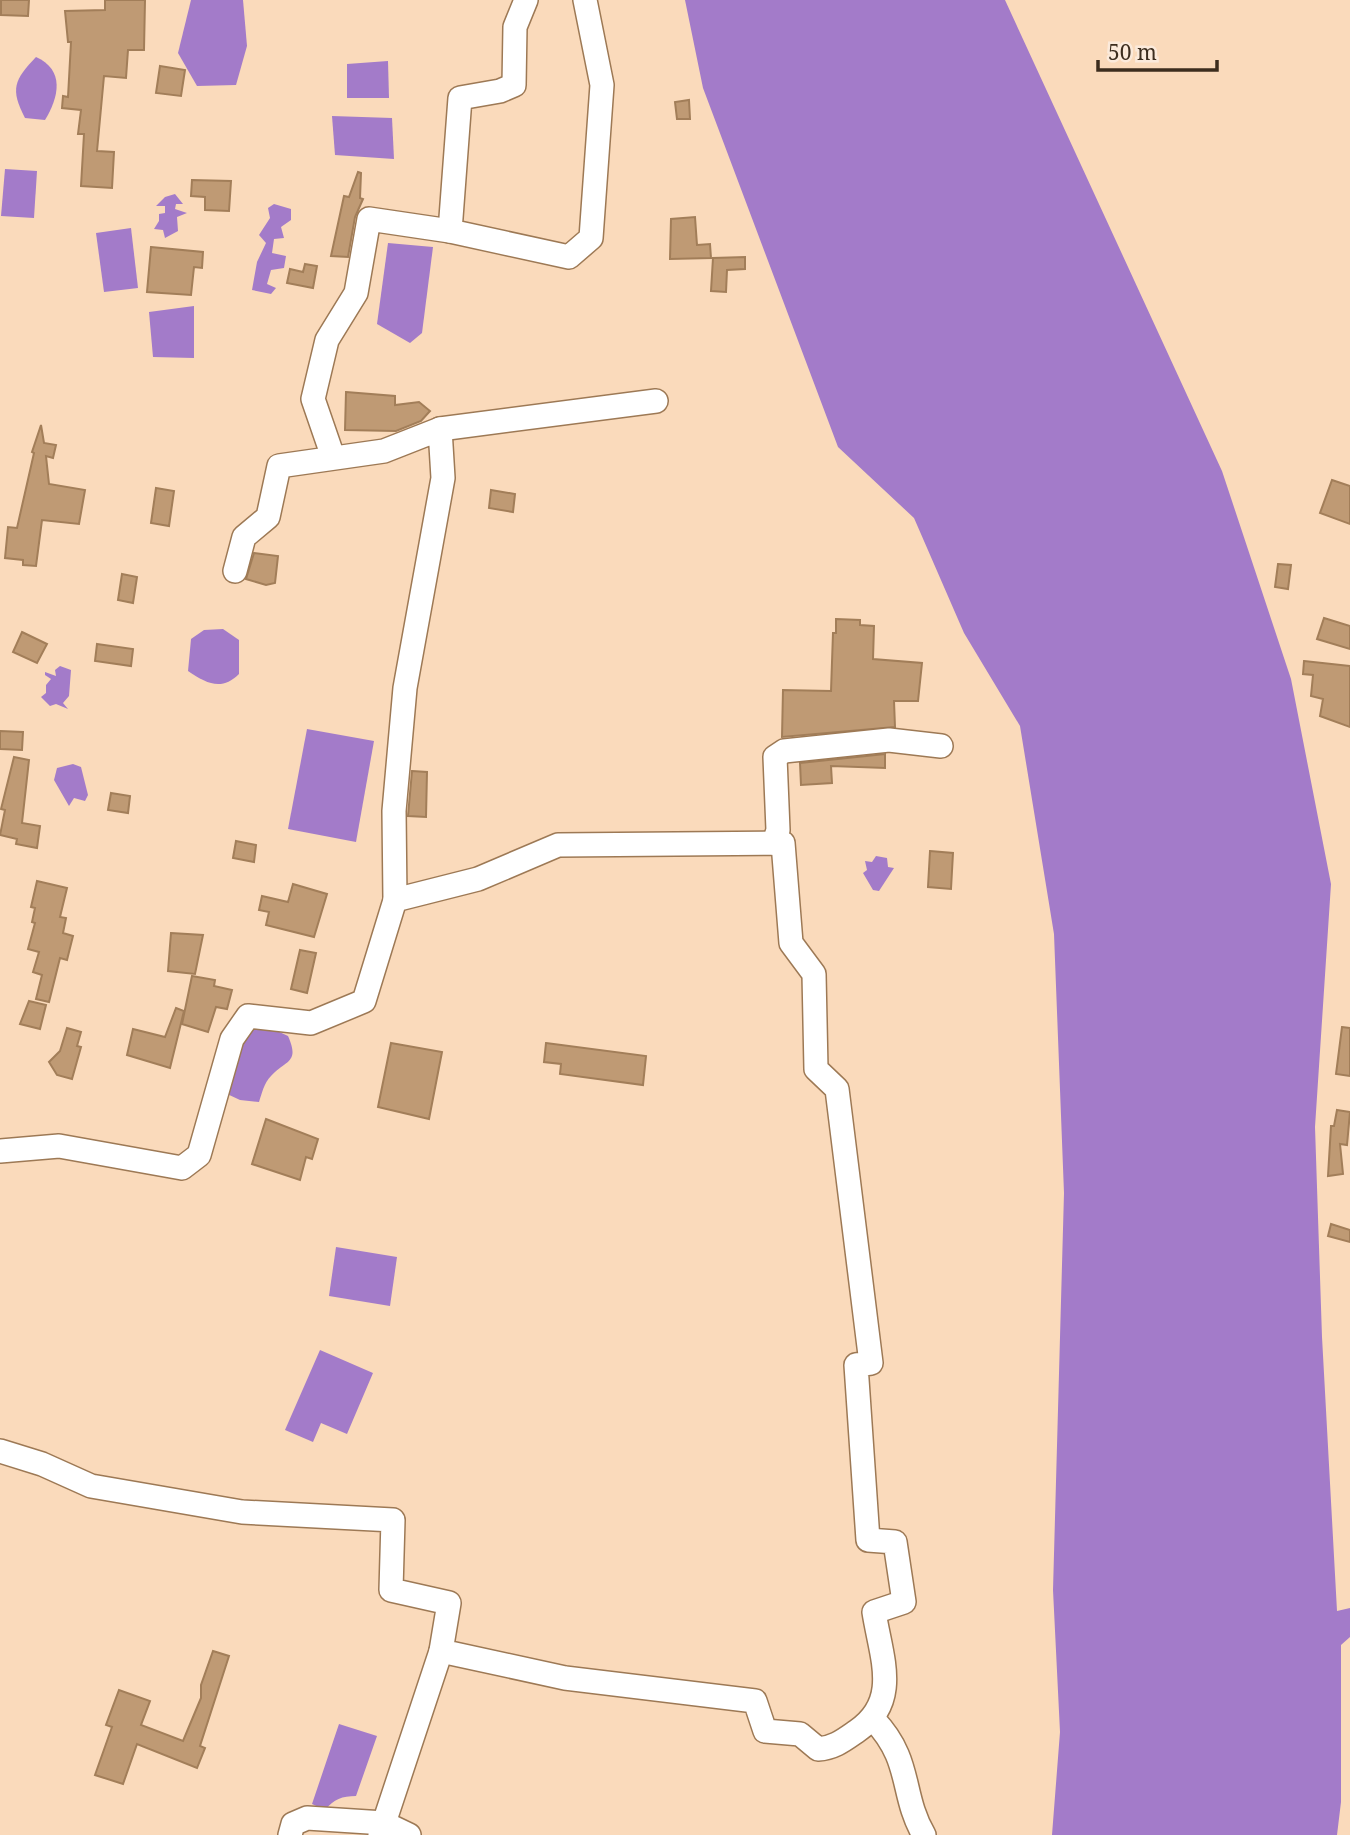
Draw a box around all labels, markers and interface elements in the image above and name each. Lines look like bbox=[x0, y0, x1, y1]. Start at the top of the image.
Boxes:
scale bar bbox=[1098, 28, 1217, 72]
text: 50 m bbox=[1108, 38, 1157, 66]

